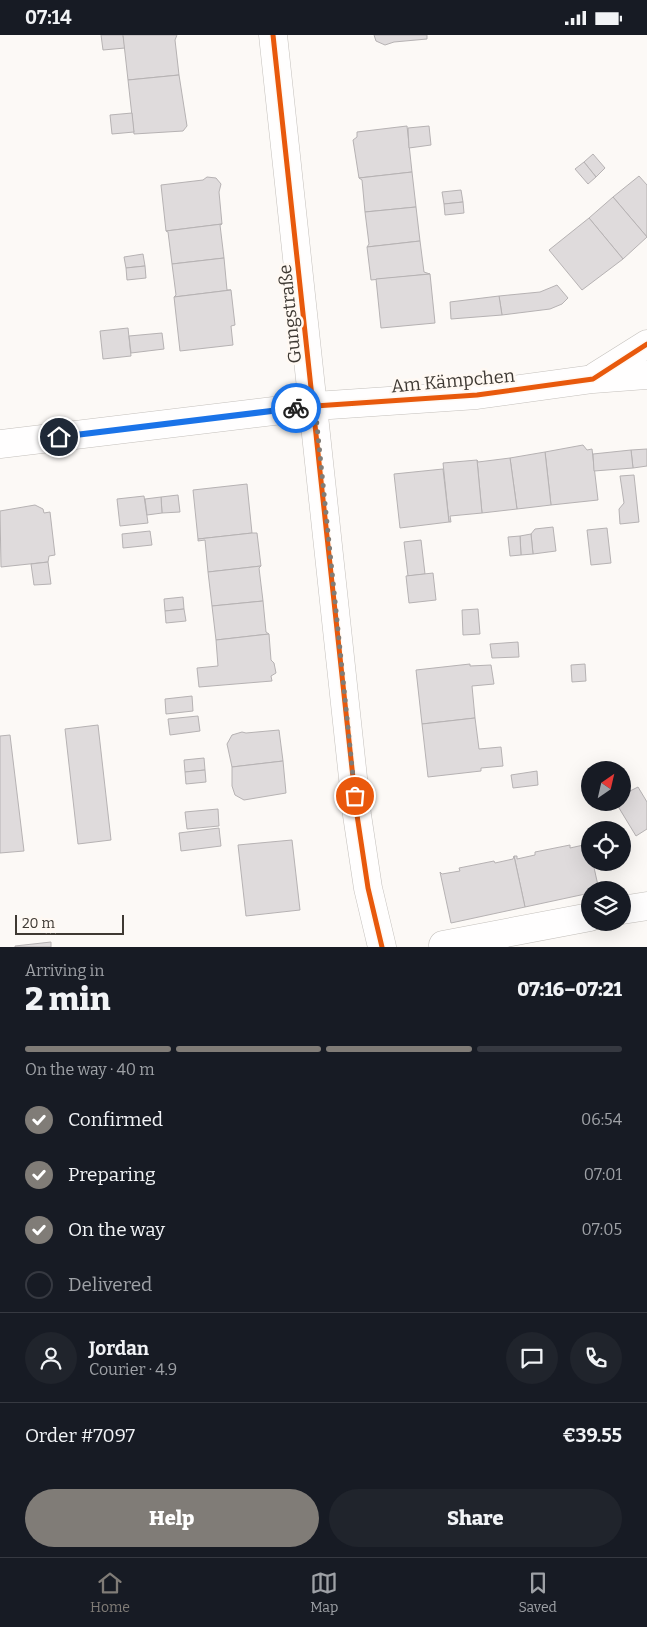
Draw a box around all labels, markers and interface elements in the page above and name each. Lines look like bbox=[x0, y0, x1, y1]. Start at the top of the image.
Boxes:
text: 07:14 bbox=[25, 6, 72, 29]
street label: Gungstraße bbox=[274, 264, 306, 364]
street label: Am Kämpchen bbox=[390, 365, 516, 397]
courier bbox=[271, 383, 321, 433]
icon: bike bbox=[282, 394, 310, 422]
pin bbox=[38, 416, 80, 458]
icon: home bbox=[45, 423, 73, 451]
north arrow bbox=[581, 761, 631, 811]
map controls bbox=[581, 761, 631, 931]
pin bbox=[334, 775, 376, 817]
icon: bag bbox=[341, 782, 369, 810]
button: locate bbox=[581, 821, 631, 871]
button: layers bbox=[581, 881, 631, 931]
scale bar bbox=[15, 912, 124, 935]
text: 20 m bbox=[22, 915, 55, 932]
text: Arriving in bbox=[25, 961, 104, 980]
text: 07:16–07:21 bbox=[517, 978, 622, 1001]
text: 2 min bbox=[25, 980, 111, 1018]
text: On the way · 40 m bbox=[25, 1060, 155, 1079]
icon: check bbox=[25, 1106, 53, 1134]
text: Confirmed bbox=[68, 1108, 163, 1131]
text: 06:54 bbox=[581, 1110, 622, 1129]
icon: check bbox=[25, 1161, 53, 1189]
text: Preparing bbox=[68, 1163, 156, 1186]
text: 07:01 bbox=[584, 1165, 622, 1184]
icon: check bbox=[25, 1216, 53, 1244]
text: On the way bbox=[68, 1218, 165, 1241]
text: 07:05 bbox=[582, 1220, 622, 1239]
text: Delivered bbox=[68, 1273, 152, 1296]
button: person bbox=[25, 1332, 77, 1384]
button: chat bbox=[506, 1332, 558, 1384]
button: phone bbox=[570, 1332, 622, 1384]
text: Jordan bbox=[89, 1337, 149, 1360]
text: Courier · 4.9 bbox=[89, 1360, 177, 1379]
text: Order #7097 bbox=[25, 1424, 135, 1447]
text: €39.55 bbox=[563, 1424, 622, 1447]
button: Help bbox=[25, 1489, 319, 1547]
button: Share bbox=[329, 1489, 622, 1547]
tab: Home bbox=[90, 1569, 130, 1616]
tab: Map bbox=[310, 1569, 338, 1616]
tab: Saved bbox=[518, 1569, 557, 1616]

